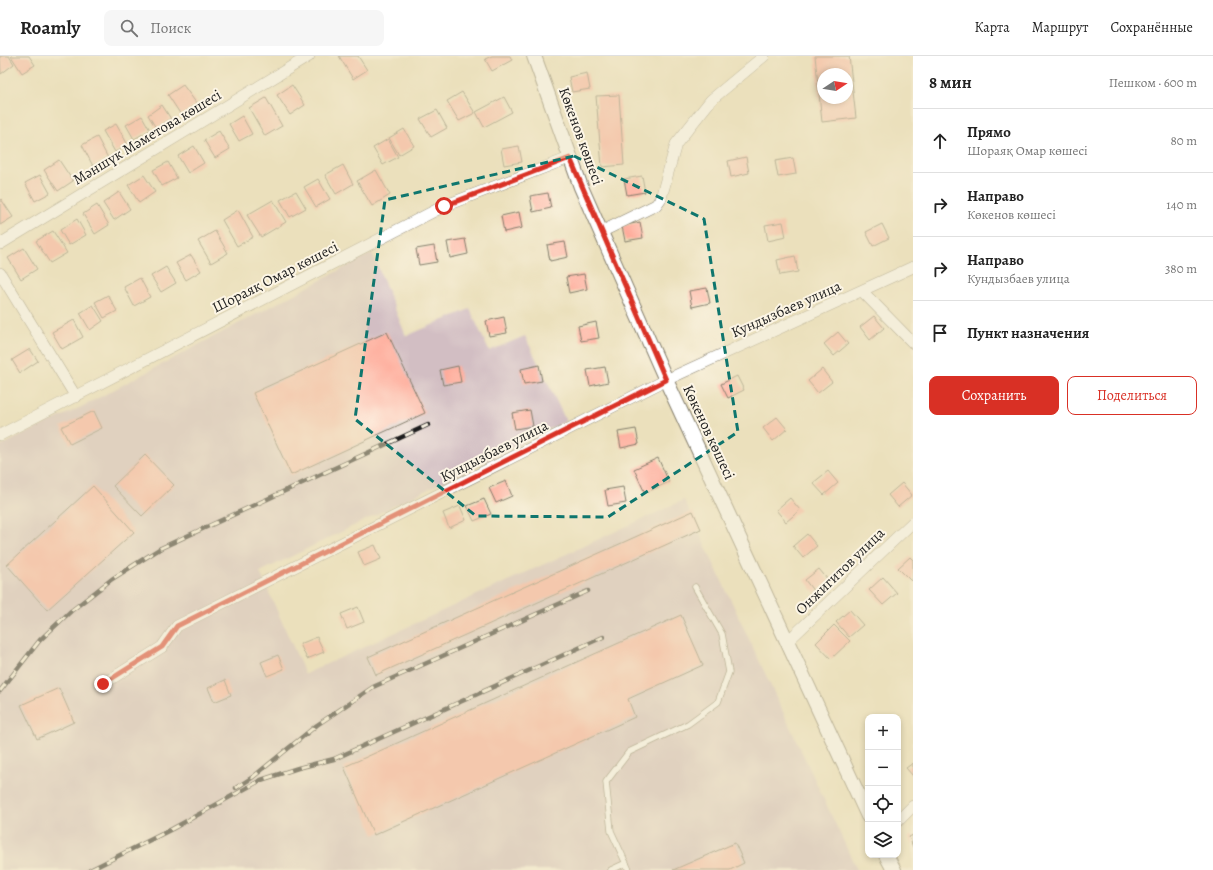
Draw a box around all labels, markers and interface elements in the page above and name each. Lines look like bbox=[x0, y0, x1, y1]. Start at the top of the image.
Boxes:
search box bbox=[104, 10, 384, 46]
text: Roamly bbox=[20, 15, 80, 41]
icon: search bbox=[118, 17, 140, 39]
text: Поиск bbox=[150, 18, 191, 38]
text: Карта bbox=[975, 18, 1010, 37]
text: Маршрут bbox=[1032, 18, 1088, 37]
text: Сохранённые bbox=[1110, 18, 1193, 37]
north arrow bbox=[817, 68, 853, 104]
text: 8 мин bbox=[929, 71, 972, 94]
text: Пешком · 600 m bbox=[1109, 74, 1197, 91]
street label: Көкенов көшесі bbox=[554, 84, 608, 188]
street label: Мәншүк Мәметова көшесі bbox=[69, 85, 225, 189]
text: Прямо bbox=[967, 122, 1011, 142]
icon: ahead bbox=[929, 130, 951, 152]
text: 80 m bbox=[1170, 132, 1197, 149]
text: Шораяқ Омар көшесі bbox=[967, 142, 1088, 159]
text: Направо bbox=[967, 186, 1024, 206]
icon: right bbox=[929, 194, 951, 216]
text: 140 m bbox=[1166, 196, 1197, 213]
route start bbox=[435, 197, 453, 215]
text: Көкенов көшесі bbox=[967, 206, 1056, 223]
street label: Шораяқ Омар көшесі bbox=[208, 236, 342, 318]
text: Направо bbox=[967, 250, 1024, 270]
icon: right bbox=[929, 258, 951, 280]
text: 380 m bbox=[1165, 260, 1197, 277]
text: Кундызбаев улица bbox=[967, 270, 1070, 287]
street label: Кундызбаев улица bbox=[728, 276, 844, 342]
icon: arrive bbox=[929, 322, 951, 344]
text: Пункт назначения bbox=[967, 323, 1089, 343]
button: Сохранить bbox=[929, 376, 1059, 415]
button: Поделиться bbox=[1067, 376, 1197, 415]
street label: Көкенов көшесі bbox=[678, 381, 740, 483]
street label: Кундызбаев улица bbox=[437, 415, 551, 487]
street label: Онжигитов улица bbox=[791, 523, 889, 619]
route end bbox=[94, 675, 112, 693]
map controls bbox=[865, 714, 901, 858]
button: + bbox=[865, 714, 901, 750]
button: − bbox=[865, 750, 901, 786]
button: locate bbox=[865, 786, 901, 822]
button: layers bbox=[865, 822, 901, 858]

